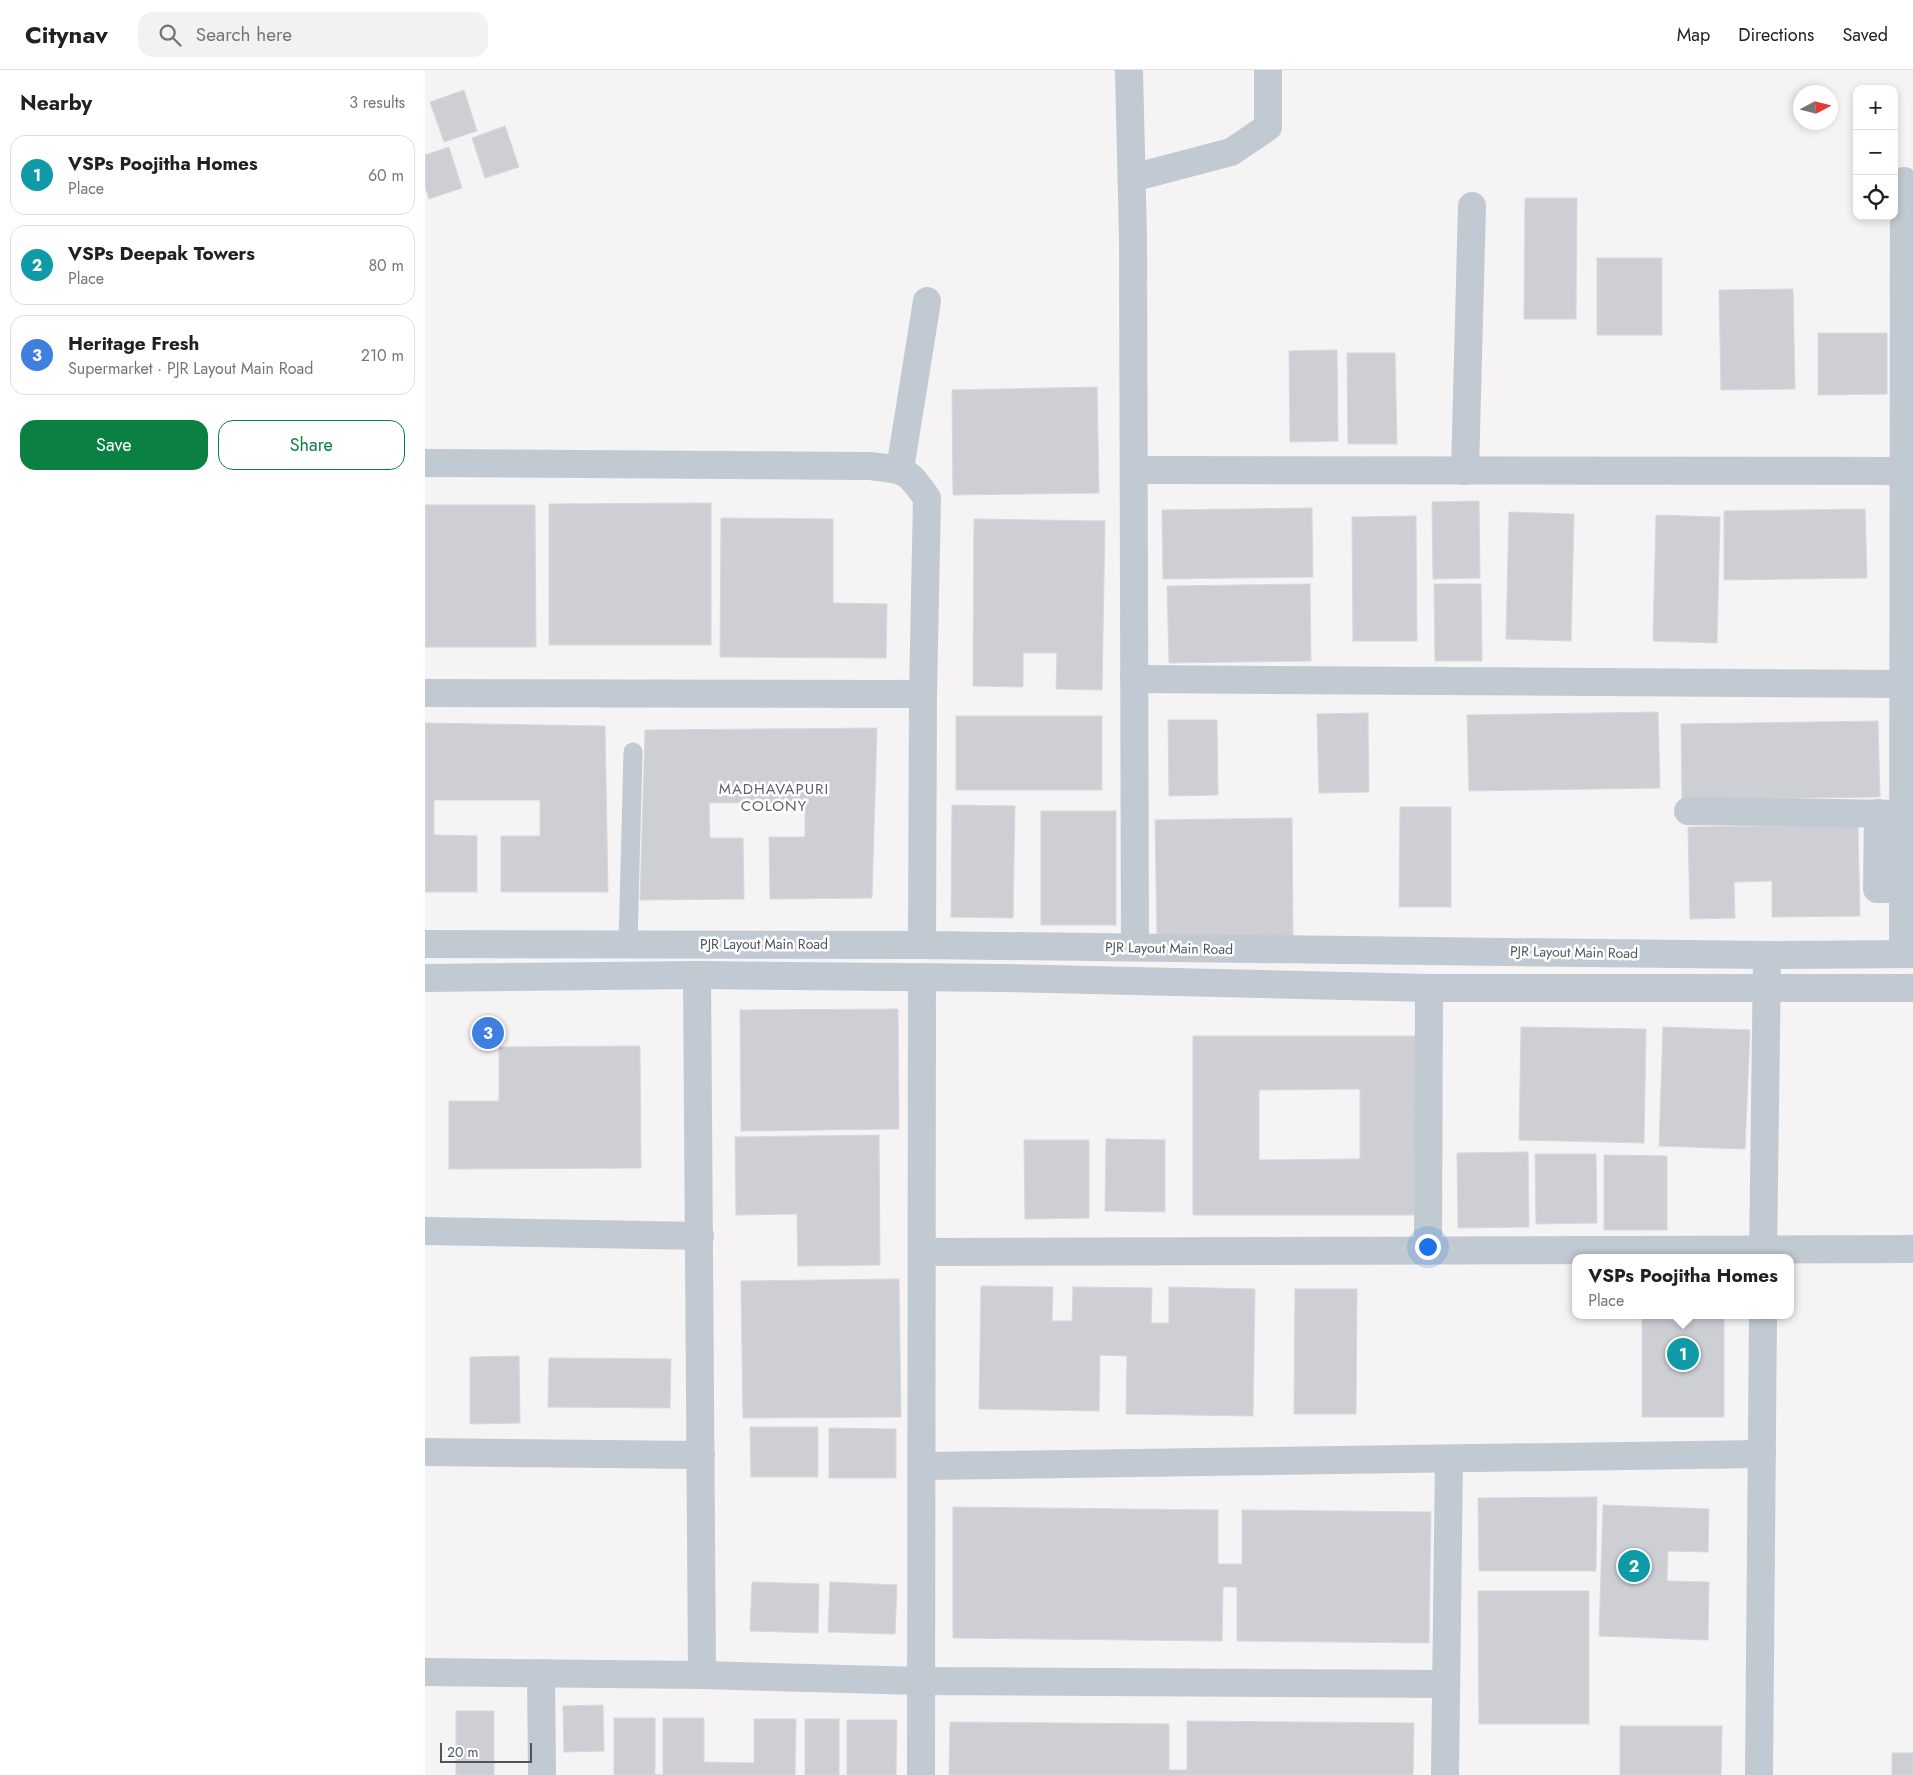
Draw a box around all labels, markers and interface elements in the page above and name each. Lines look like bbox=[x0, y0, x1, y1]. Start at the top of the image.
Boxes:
search box bbox=[138, 12, 488, 57]
text: Citynav bbox=[25, 17, 108, 52]
icon: search bbox=[156, 21, 184, 49]
text: Search here bbox=[196, 21, 292, 48]
text: Map bbox=[1677, 22, 1710, 48]
text: Directions bbox=[1738, 22, 1814, 48]
text: Saved bbox=[1842, 22, 1888, 48]
north arrow bbox=[1793, 85, 1838, 130]
map controls bbox=[1853, 85, 1898, 220]
button: + bbox=[1853, 85, 1898, 130]
text: Nearby bbox=[20, 88, 92, 118]
text: 3 results bbox=[349, 91, 405, 114]
button: − bbox=[1853, 130, 1898, 175]
text: VSPs Poojitha Homes bbox=[68, 150, 258, 177]
text: 1 bbox=[33, 164, 41, 187]
text: 60 m bbox=[368, 164, 404, 187]
button: locate bbox=[1853, 175, 1898, 220]
text: Place bbox=[68, 177, 104, 200]
text: VSPs Deepak Towers bbox=[68, 240, 255, 267]
text: 2 bbox=[32, 254, 42, 277]
text: 80 m bbox=[368, 254, 404, 277]
text: Place bbox=[68, 267, 104, 290]
text: Heritage Fresh bbox=[68, 330, 199, 357]
text: 3 bbox=[32, 344, 42, 367]
text: 210 m bbox=[361, 344, 404, 367]
text: Supermarket · PJR Layout Main Road bbox=[68, 357, 313, 380]
button: Save bbox=[20, 420, 208, 470]
button: Share bbox=[218, 420, 405, 470]
district label: MADHAVAPURI COLONY bbox=[719, 778, 829, 817]
street label: PJR Layout Main Road bbox=[700, 934, 828, 954]
street label: PJR Layout Main Road bbox=[1105, 937, 1233, 959]
street label: PJR Layout Main Road bbox=[1510, 941, 1638, 963]
pin: 3 bbox=[472, 1014, 504, 1052]
your location bbox=[1415, 1234, 1441, 1260]
popup bbox=[1572, 1254, 1794, 1319]
text: VSPs Poojitha Homes bbox=[1588, 1262, 1778, 1289]
text: Place bbox=[1588, 1289, 1624, 1312]
pin: 1 bbox=[1667, 1335, 1699, 1373]
pin: 2 bbox=[1618, 1547, 1650, 1585]
scale bar bbox=[440, 1740, 533, 1763]
text: 20 m bbox=[447, 1742, 479, 1762]

